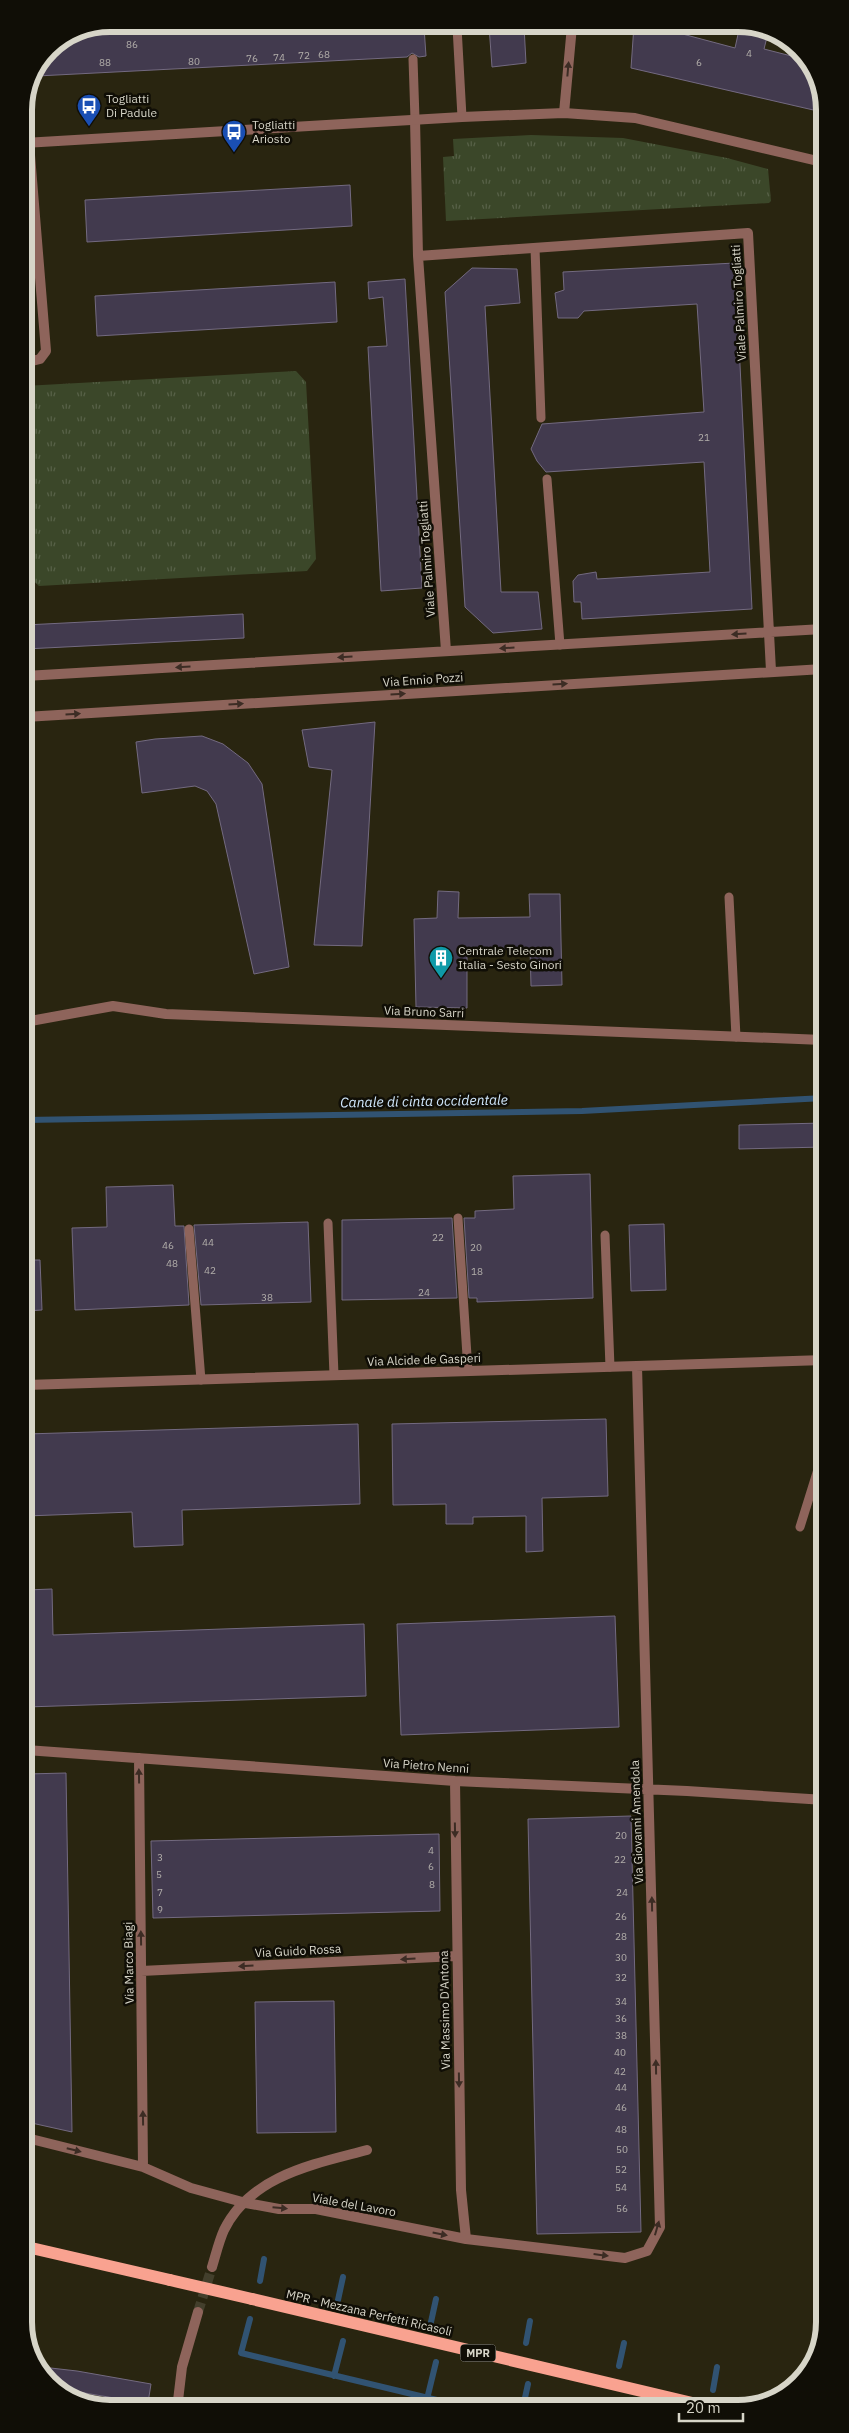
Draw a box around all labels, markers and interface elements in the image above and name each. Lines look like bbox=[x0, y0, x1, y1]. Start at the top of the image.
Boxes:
house number: 86 bbox=[126, 38, 138, 51]
house number: 4 bbox=[746, 47, 752, 60]
house number: 68 bbox=[318, 48, 330, 61]
house number: 72 bbox=[298, 49, 310, 62]
house number: 74 bbox=[273, 51, 285, 64]
house number: 76 bbox=[246, 52, 258, 65]
house number: 80 bbox=[188, 55, 200, 68]
house number: 88 bbox=[99, 56, 111, 69]
house number: 6 bbox=[696, 56, 702, 69]
one-way arrow bbox=[565, 61, 573, 77]
place label: Togliatti Di Padule bbox=[106, 91, 157, 120]
bus stop icon: Togliatti Di Padule bbox=[76, 93, 102, 127]
place label: Togliatti Ariosto bbox=[252, 117, 295, 146]
bus stop icon: Togliatti Ariosto bbox=[221, 119, 247, 153]
street label: Viale Palmiro Togliatti bbox=[728, 244, 749, 362]
house number: 21 bbox=[698, 431, 710, 444]
street label: Viale Palmiro Togliatti bbox=[415, 500, 438, 618]
one-way arrow bbox=[731, 631, 747, 639]
one-way arrow bbox=[499, 644, 515, 652]
one-way arrow bbox=[337, 654, 353, 662]
one-way arrow bbox=[175, 663, 191, 671]
street label: Via Ennio Pozzi bbox=[382, 669, 464, 690]
one-way arrow bbox=[552, 680, 568, 688]
one-way arrow bbox=[390, 690, 406, 698]
one-way arrow bbox=[228, 700, 244, 708]
one-way arrow bbox=[66, 710, 82, 718]
place label: Centrale Telecom Italia - Sesto Ginori bbox=[458, 943, 562, 972]
building icon: Centrale Telecom Italia - Sesto Ginori bbox=[428, 945, 454, 979]
street label: Via Bruno Sarri bbox=[384, 1003, 464, 1020]
water label: Canale di cinta occidentale bbox=[340, 1091, 508, 1111]
house number: 22 bbox=[432, 1231, 444, 1244]
house number: 44 bbox=[202, 1236, 214, 1249]
house number: 46 bbox=[162, 1239, 174, 1252]
house number: 20 bbox=[470, 1241, 482, 1254]
house number: 48 bbox=[166, 1257, 178, 1270]
house number: 42 bbox=[204, 1264, 216, 1277]
house number: 18 bbox=[471, 1265, 483, 1278]
house number: 24 bbox=[418, 1286, 430, 1299]
house number: 38 bbox=[261, 1291, 273, 1304]
street label: Via Alcide de Gasperi bbox=[367, 1350, 481, 1369]
street label: Via Pietro Nenni bbox=[382, 1755, 470, 1776]
street label: Via Giovanni Amendola bbox=[627, 1759, 646, 1884]
one-way arrow bbox=[135, 1768, 143, 1784]
one-way arrow bbox=[451, 1822, 459, 1838]
house number: 20 bbox=[615, 1829, 627, 1842]
house number: 4 bbox=[428, 1844, 434, 1857]
house number: 3 bbox=[157, 1851, 163, 1864]
house number: 22 bbox=[614, 1853, 626, 1866]
house number: 6 bbox=[428, 1860, 434, 1873]
house number: 5 bbox=[156, 1868, 162, 1881]
house number: 8 bbox=[429, 1878, 435, 1891]
house number: 7 bbox=[157, 1886, 163, 1899]
house number: 24 bbox=[616, 1886, 628, 1899]
one-way arrow bbox=[648, 1896, 656, 1912]
house number: 9 bbox=[157, 1903, 163, 1916]
house number: 26 bbox=[615, 1910, 627, 1923]
street label: Via Marco Biagi bbox=[120, 1922, 137, 2004]
one-way arrow bbox=[137, 1930, 145, 1946]
house number: 28 bbox=[615, 1930, 627, 1943]
street label: Via Guido Rossa bbox=[254, 1941, 342, 1960]
street label: Via Massimo D'Antona bbox=[436, 1950, 453, 2070]
house number: 30 bbox=[615, 1951, 627, 1964]
one-way arrow bbox=[400, 1955, 416, 1963]
one-way arrow bbox=[238, 1963, 254, 1971]
house number: 32 bbox=[615, 1971, 627, 1984]
house number: 34 bbox=[615, 1995, 627, 2008]
house number: 36 bbox=[615, 2012, 627, 2025]
house number: 38 bbox=[615, 2029, 627, 2042]
house number: 40 bbox=[614, 2046, 626, 2059]
one-way arrow bbox=[652, 2058, 660, 2074]
house number: 42 bbox=[614, 2065, 626, 2078]
one-way arrow bbox=[455, 2072, 463, 2088]
house number: 44 bbox=[615, 2081, 627, 2094]
house number: 46 bbox=[615, 2101, 627, 2114]
one-way arrow bbox=[139, 2110, 147, 2126]
house number: 48 bbox=[615, 2123, 627, 2136]
house number: 50 bbox=[616, 2143, 628, 2156]
one-way arrow bbox=[66, 2146, 81, 2154]
house number: 52 bbox=[615, 2163, 627, 2176]
house number: 54 bbox=[615, 2181, 627, 2194]
street label: Viale del Lavoro bbox=[311, 2190, 397, 2219]
house number: 56 bbox=[616, 2202, 628, 2215]
one-way arrow bbox=[272, 2204, 288, 2212]
one-way arrow bbox=[654, 2221, 662, 2236]
one-way arrow bbox=[432, 2230, 448, 2238]
one-way arrow bbox=[593, 2252, 609, 2260]
street label: MPR - Mezzana Perfetti Ricasoli bbox=[285, 2286, 453, 2339]
road number: MPR bbox=[460, 2344, 496, 2362]
scale bar bbox=[679, 2390, 743, 2422]
text: 20 m bbox=[686, 2398, 721, 2417]

